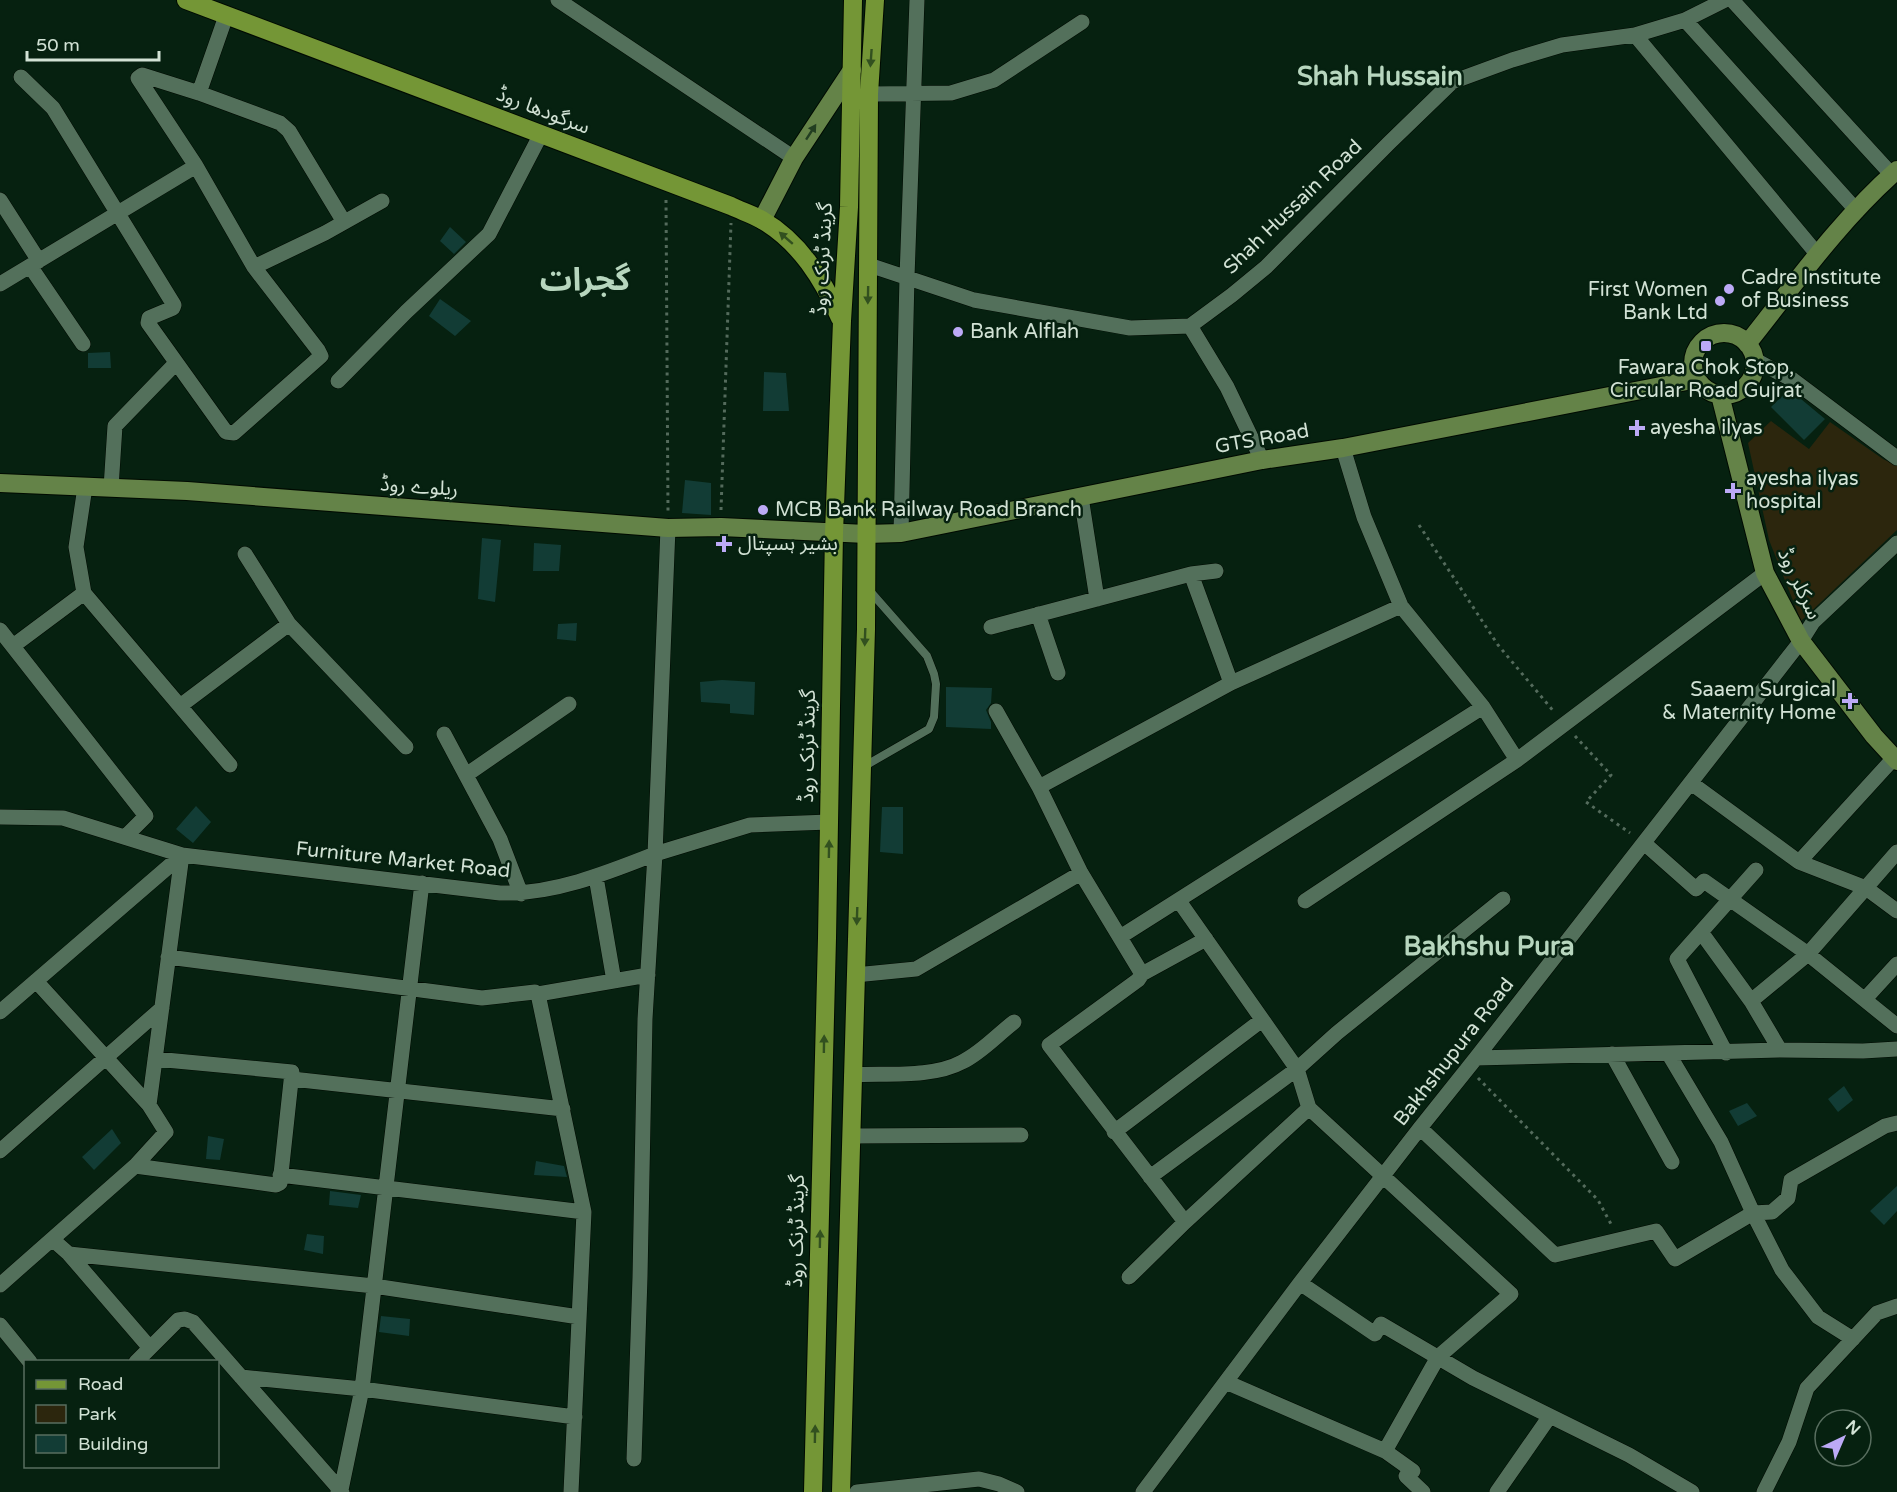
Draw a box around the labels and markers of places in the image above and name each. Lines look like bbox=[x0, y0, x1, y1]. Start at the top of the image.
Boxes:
place label: Cadre Institute of Business bbox=[1741, 266, 1881, 313]
place label: First Women Bank Ltd bbox=[1588, 278, 1708, 325]
marker: Cadre Institute of Business bbox=[1722, 282, 1736, 296]
marker: First Women Bank Ltd bbox=[1713, 294, 1727, 308]
place label: Bank Alflah bbox=[970, 320, 1079, 344]
marker: Bank Alflah bbox=[951, 325, 965, 339]
marker: Fawara Chok Stop, Circular Road Gujrat bbox=[1699, 339, 1713, 353]
place label: Fawara Chok Stop, Circular Road Gujrat bbox=[1610, 356, 1803, 403]
place label: ayesha ilyas bbox=[1650, 416, 1763, 440]
marker: ayesha ilyas bbox=[1628, 419, 1646, 437]
place label: ayesha ilyas hospital bbox=[1746, 467, 1859, 514]
marker: ayesha ilyas hospital bbox=[1724, 482, 1742, 500]
place label: MCB Bank Railway Road Branch bbox=[775, 498, 1082, 522]
marker: MCB Bank Railway Road Branch bbox=[756, 503, 770, 517]
place label: بشیر ہسپتال bbox=[738, 532, 838, 556]
marker: بشیر ہسپتال bbox=[715, 535, 733, 553]
place label: Saaem Surgical & Maternity Home bbox=[1662, 678, 1836, 725]
marker: Saaem Surgical & Maternity Home bbox=[1841, 692, 1859, 710]

